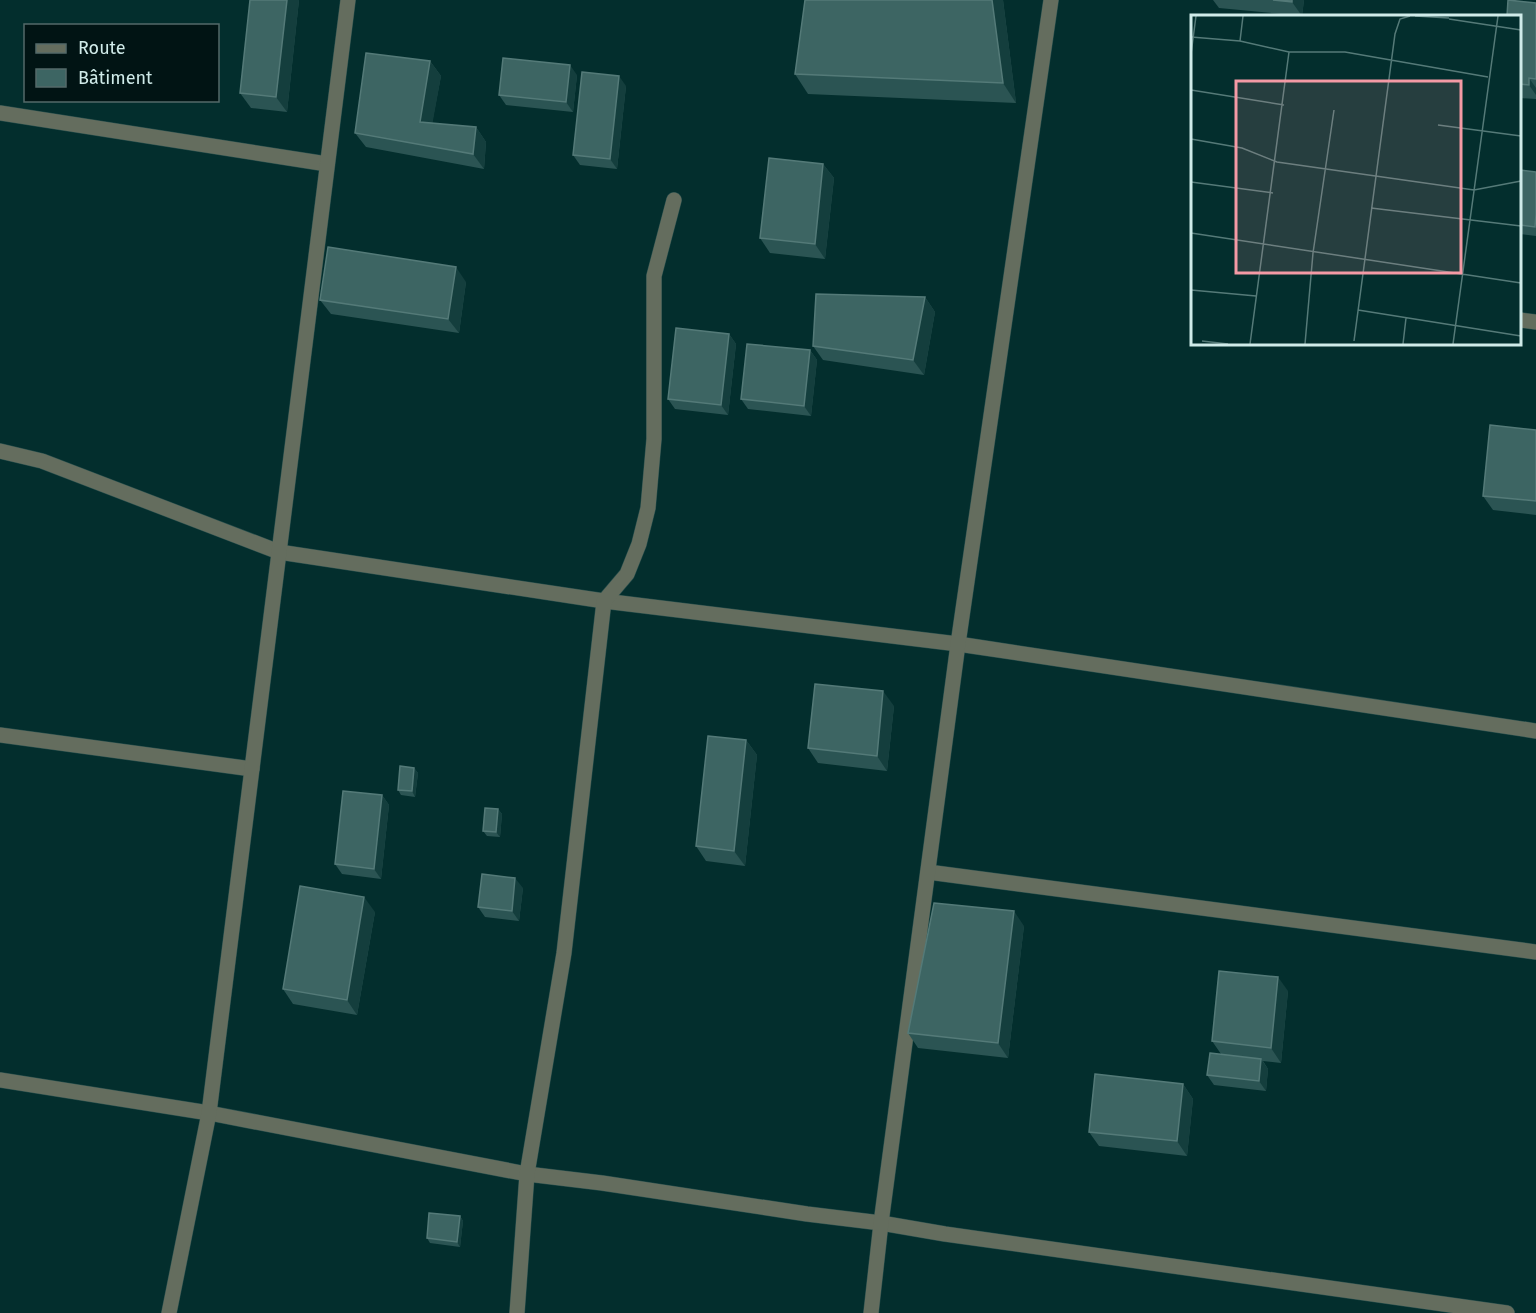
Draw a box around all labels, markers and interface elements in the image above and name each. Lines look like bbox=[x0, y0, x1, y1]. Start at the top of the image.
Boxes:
inset map bbox=[1191, 15, 1521, 345]
legend bbox=[24, 24, 219, 102]
text: Route bbox=[78, 37, 126, 59]
text: Bâtiment bbox=[78, 67, 153, 89]

